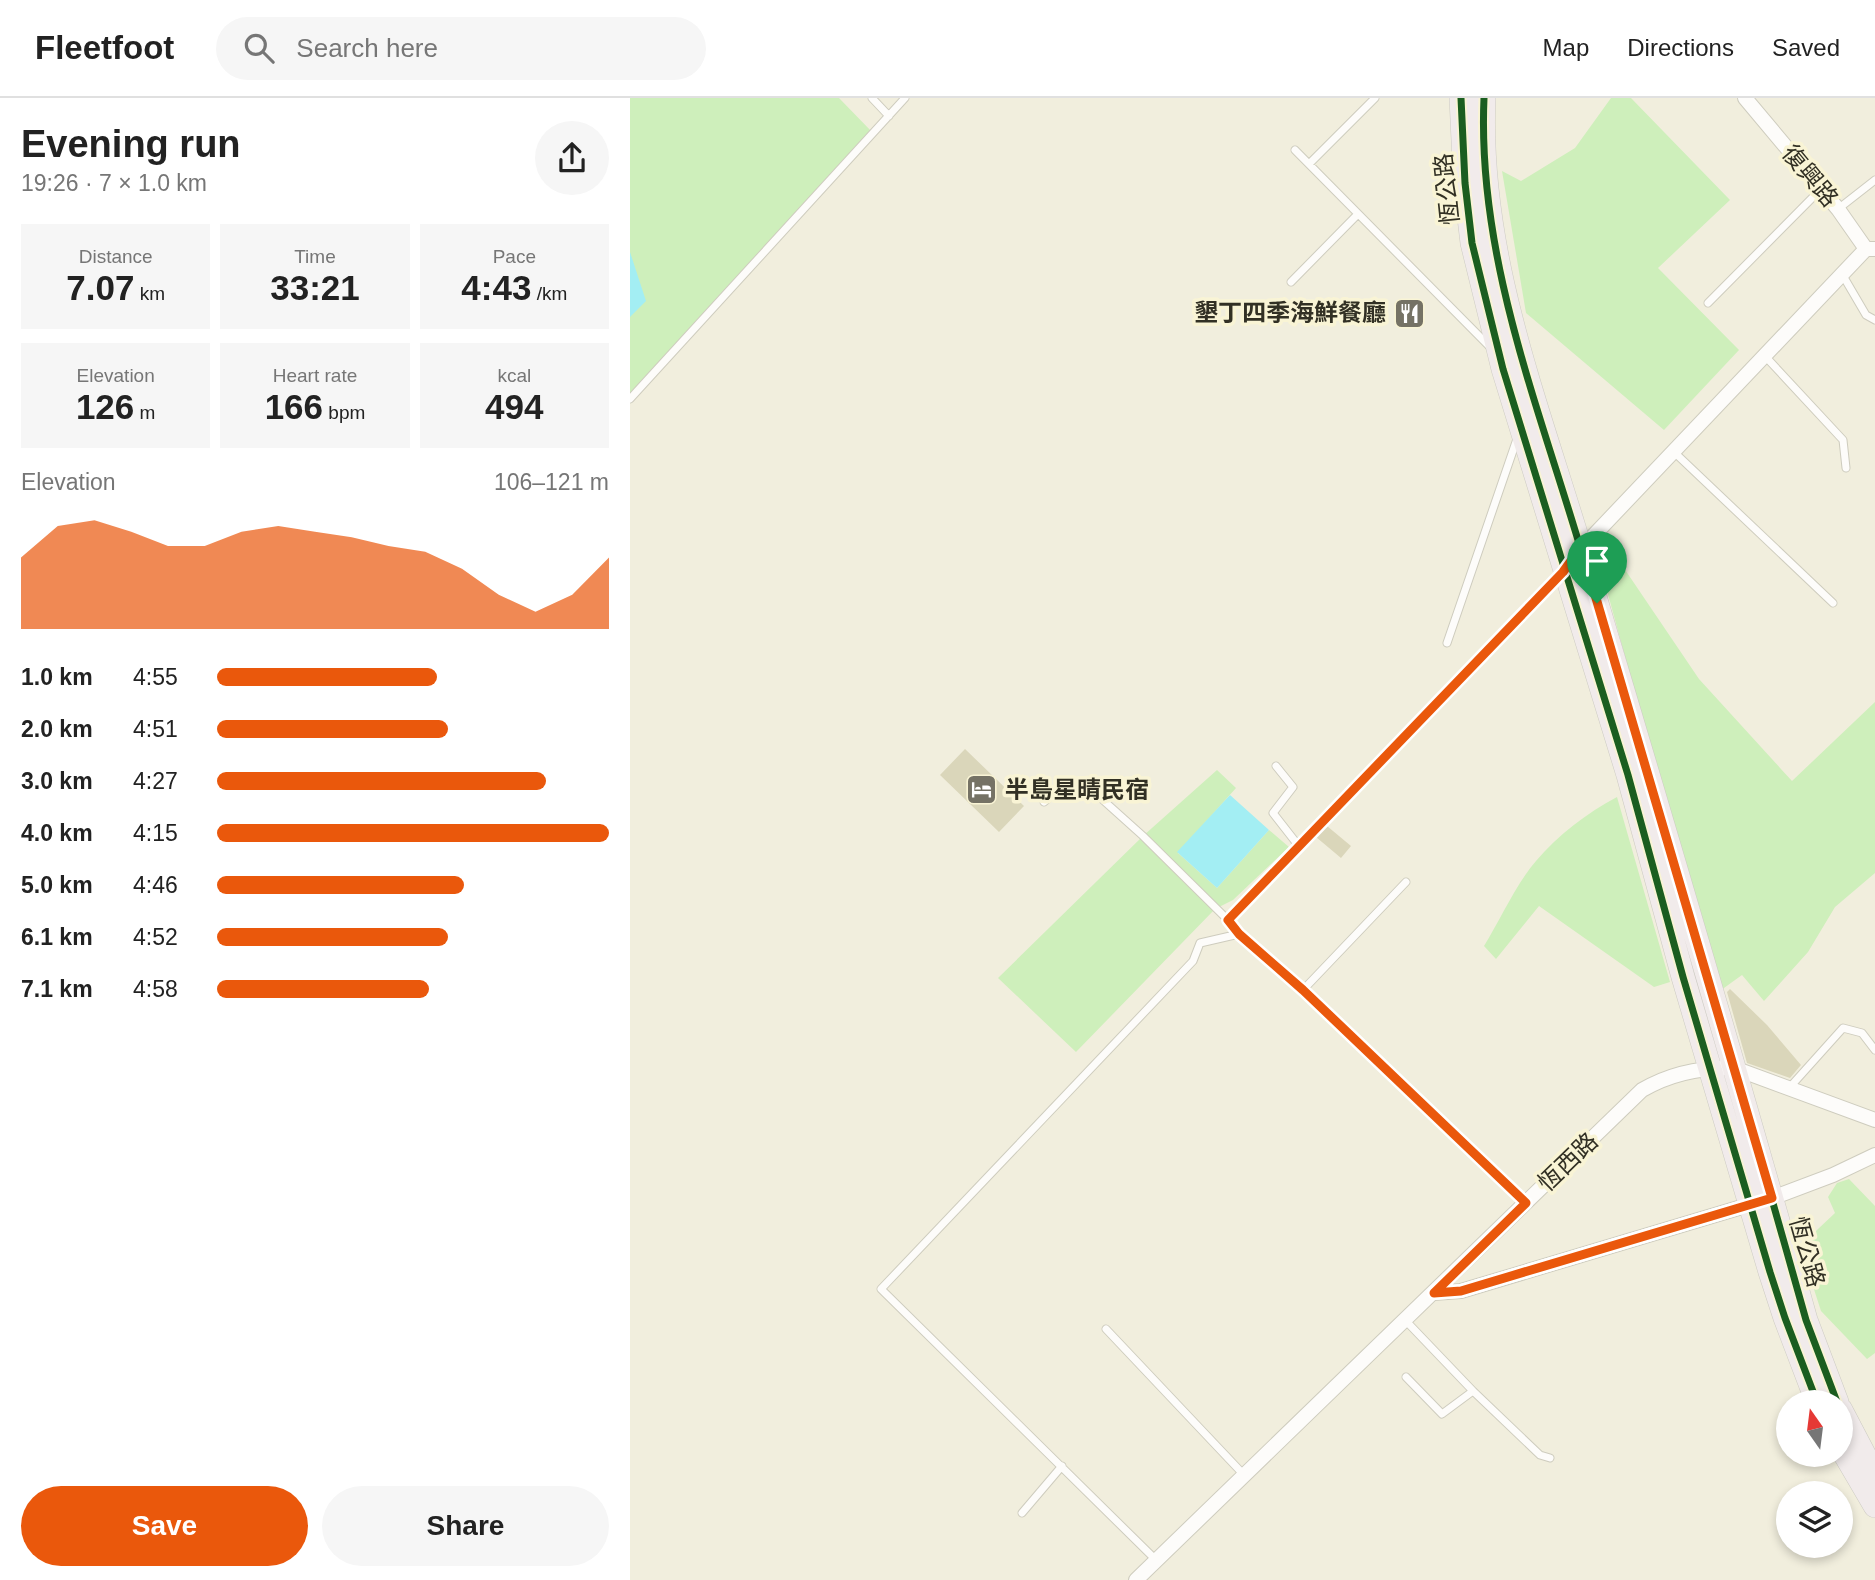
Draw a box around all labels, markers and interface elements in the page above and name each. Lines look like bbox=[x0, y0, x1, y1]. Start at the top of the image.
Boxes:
search box bbox=[216, 17, 706, 80]
text: Fleetfoot bbox=[35, 29, 174, 66]
icon: search bbox=[240, 29, 278, 67]
text: Search here bbox=[296, 33, 438, 63]
text: Map bbox=[1543, 34, 1589, 61]
text: Directions bbox=[1627, 34, 1734, 61]
text: Saved bbox=[1772, 34, 1840, 61]
button: share bbox=[535, 121, 609, 195]
text: Evening run bbox=[21, 123, 241, 165]
street label: 復興路 bbox=[1777, 139, 1844, 212]
street label: 恆公路 bbox=[1429, 152, 1464, 226]
text: 19:26 · 7 × 1.0 km bbox=[21, 170, 207, 196]
text: Distance bbox=[79, 246, 153, 267]
text: Time bbox=[294, 246, 336, 267]
text: Pace bbox=[493, 246, 536, 267]
text: 7.07 bbox=[66, 268, 134, 307]
text: 33:21 bbox=[270, 268, 360, 307]
text: 4:43 bbox=[461, 268, 531, 307]
text: km bbox=[134, 283, 165, 304]
text: /km bbox=[531, 283, 567, 304]
restaurant icon: 墾丁四季海鮮餐廳 bbox=[1392, 296, 1426, 330]
place label: 墾丁四季海鮮餐廳 bbox=[1194, 299, 1386, 326]
text: Elevation bbox=[77, 365, 155, 386]
text: Heart rate bbox=[273, 365, 357, 386]
text: kcal bbox=[497, 365, 531, 386]
text: 126 bbox=[76, 387, 134, 426]
text: 166 bbox=[265, 387, 323, 426]
text: 494 bbox=[485, 387, 544, 426]
text: m bbox=[134, 402, 155, 423]
text: bpm bbox=[323, 402, 365, 423]
text: Elevation bbox=[21, 469, 116, 495]
text: 106–121 m bbox=[494, 469, 609, 495]
pin bbox=[1567, 531, 1627, 603]
icon: arrive bbox=[1578, 542, 1616, 580]
text: 1.0 km bbox=[21, 664, 93, 690]
text: 4:55 bbox=[133, 664, 178, 690]
text: 2.0 km bbox=[21, 716, 93, 742]
text: 4:51 bbox=[133, 716, 178, 742]
text: 3.0 km bbox=[21, 768, 93, 794]
text: 4:27 bbox=[133, 768, 178, 794]
hotel icon: 半島星晴民宿 bbox=[965, 773, 999, 807]
place label: 半島星晴民宿 bbox=[1005, 776, 1149, 803]
text: 4.0 km bbox=[21, 820, 93, 846]
text: 4:15 bbox=[133, 820, 178, 846]
text: 5.0 km bbox=[21, 872, 93, 898]
text: 4:46 bbox=[133, 872, 178, 898]
text: 6.1 km bbox=[21, 924, 93, 950]
text: 4:52 bbox=[133, 924, 178, 950]
text: 7.1 km bbox=[21, 976, 93, 1002]
text: 4:58 bbox=[133, 976, 178, 1002]
street label: 恆西路 bbox=[1532, 1127, 1603, 1196]
street label: 恆公路 bbox=[1785, 1214, 1830, 1290]
north arrow bbox=[1776, 1390, 1853, 1466]
map controls bbox=[1776, 1390, 1853, 1558]
button: layers bbox=[1776, 1481, 1853, 1558]
button: Save bbox=[21, 1486, 308, 1566]
button: Share bbox=[322, 1486, 609, 1566]

